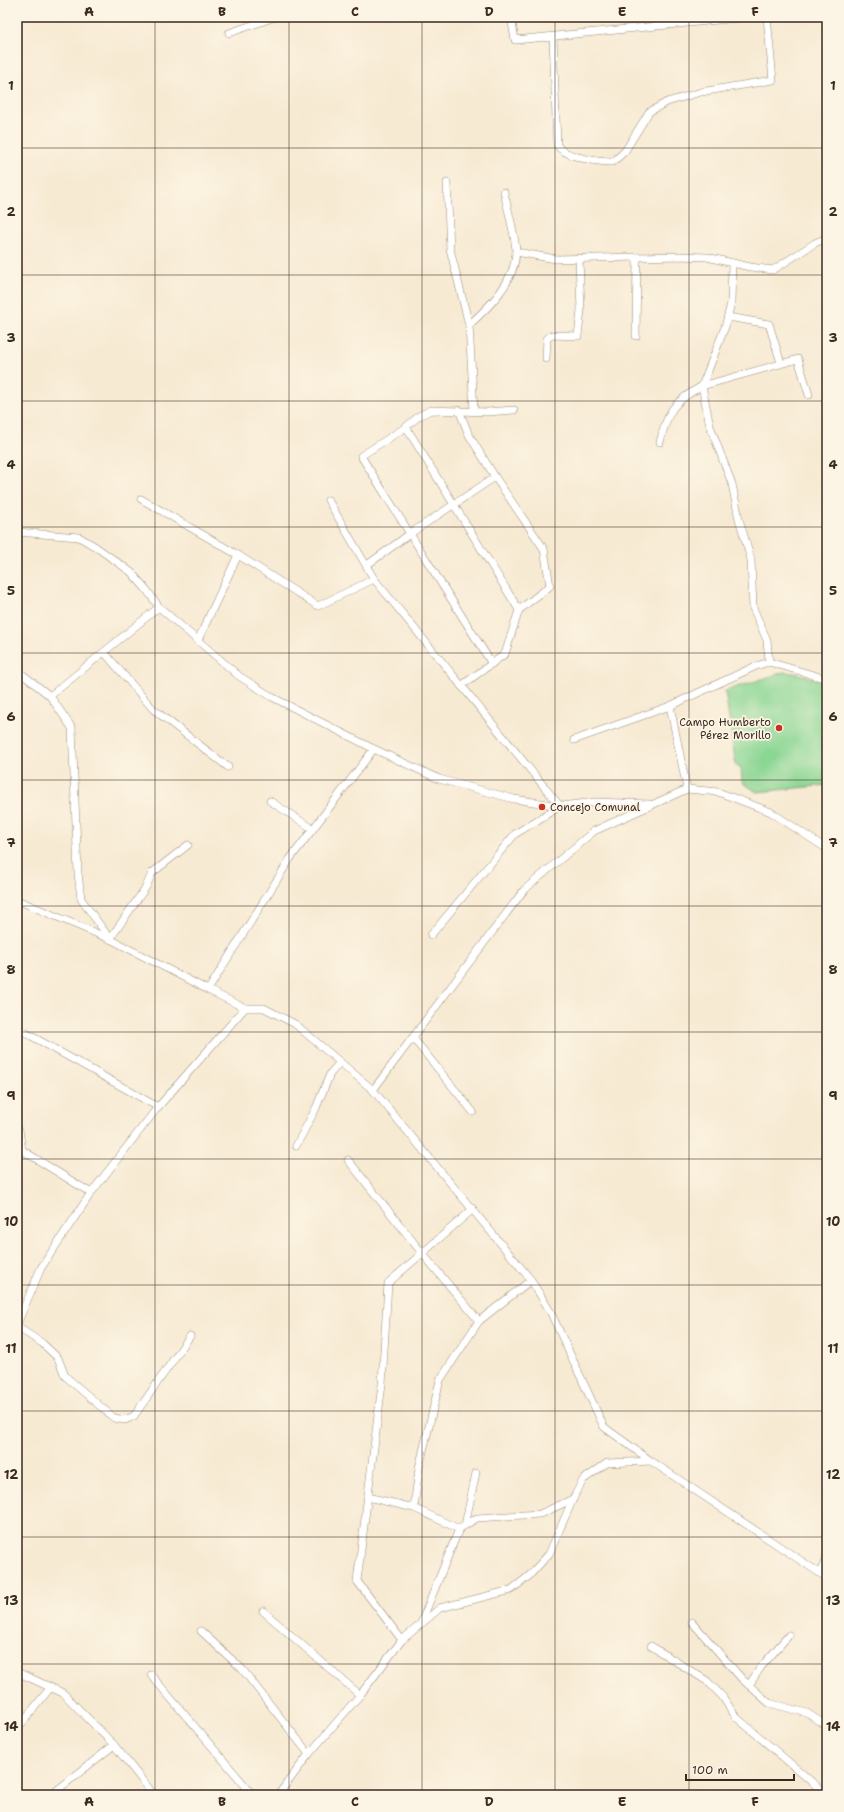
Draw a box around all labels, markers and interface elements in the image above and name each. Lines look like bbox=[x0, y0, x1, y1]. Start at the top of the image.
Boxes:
text: A bbox=[84, 3, 94, 20]
text: B bbox=[218, 3, 226, 20]
text: C bbox=[351, 3, 359, 20]
text: D bbox=[484, 3, 494, 20]
text: E bbox=[618, 3, 627, 20]
text: F bbox=[751, 3, 759, 20]
text: 1 bbox=[8, 77, 14, 94]
text: 1 bbox=[830, 77, 836, 94]
text: 2 bbox=[6, 203, 16, 220]
text: 2 bbox=[828, 203, 838, 220]
text: 3 bbox=[6, 329, 16, 346]
text: 3 bbox=[828, 329, 838, 346]
text: 4 bbox=[6, 456, 16, 473]
text: 4 bbox=[828, 456, 838, 473]
text: 5 bbox=[7, 582, 15, 599]
text: 5 bbox=[829, 582, 837, 599]
text: 6 bbox=[6, 708, 16, 725]
text: 6 bbox=[828, 708, 838, 725]
place label: Campo Humberto Pérez Morillo bbox=[679, 715, 771, 743]
marker: Campo Humberto Pérez Morillo bbox=[774, 723, 784, 733]
place label: Concejo Comunal bbox=[550, 800, 641, 815]
marker: Concejo Comunal bbox=[537, 802, 547, 812]
text: 7 bbox=[6, 834, 16, 851]
text: 7 bbox=[828, 834, 838, 851]
text: 8 bbox=[6, 961, 16, 978]
text: 8 bbox=[828, 961, 838, 978]
text: 9 bbox=[6, 1087, 16, 1104]
text: 9 bbox=[828, 1087, 838, 1104]
text: 10 bbox=[4, 1213, 18, 1230]
text: 10 bbox=[826, 1213, 840, 1230]
text: 11 bbox=[5, 1340, 17, 1357]
text: 11 bbox=[827, 1340, 839, 1357]
text: 12 bbox=[4, 1466, 18, 1483]
text: 12 bbox=[826, 1466, 840, 1483]
text: 13 bbox=[4, 1592, 18, 1609]
text: 13 bbox=[826, 1592, 840, 1609]
text: 14 bbox=[4, 1718, 18, 1735]
text: 14 bbox=[826, 1718, 840, 1735]
scale bar bbox=[686, 1756, 794, 1782]
text: 100 m bbox=[692, 1762, 728, 1778]
text: A bbox=[84, 1793, 94, 1810]
text: B bbox=[218, 1793, 226, 1810]
text: C bbox=[351, 1793, 359, 1810]
text: D bbox=[484, 1793, 494, 1810]
text: E bbox=[618, 1793, 627, 1810]
text: F bbox=[751, 1793, 759, 1810]

